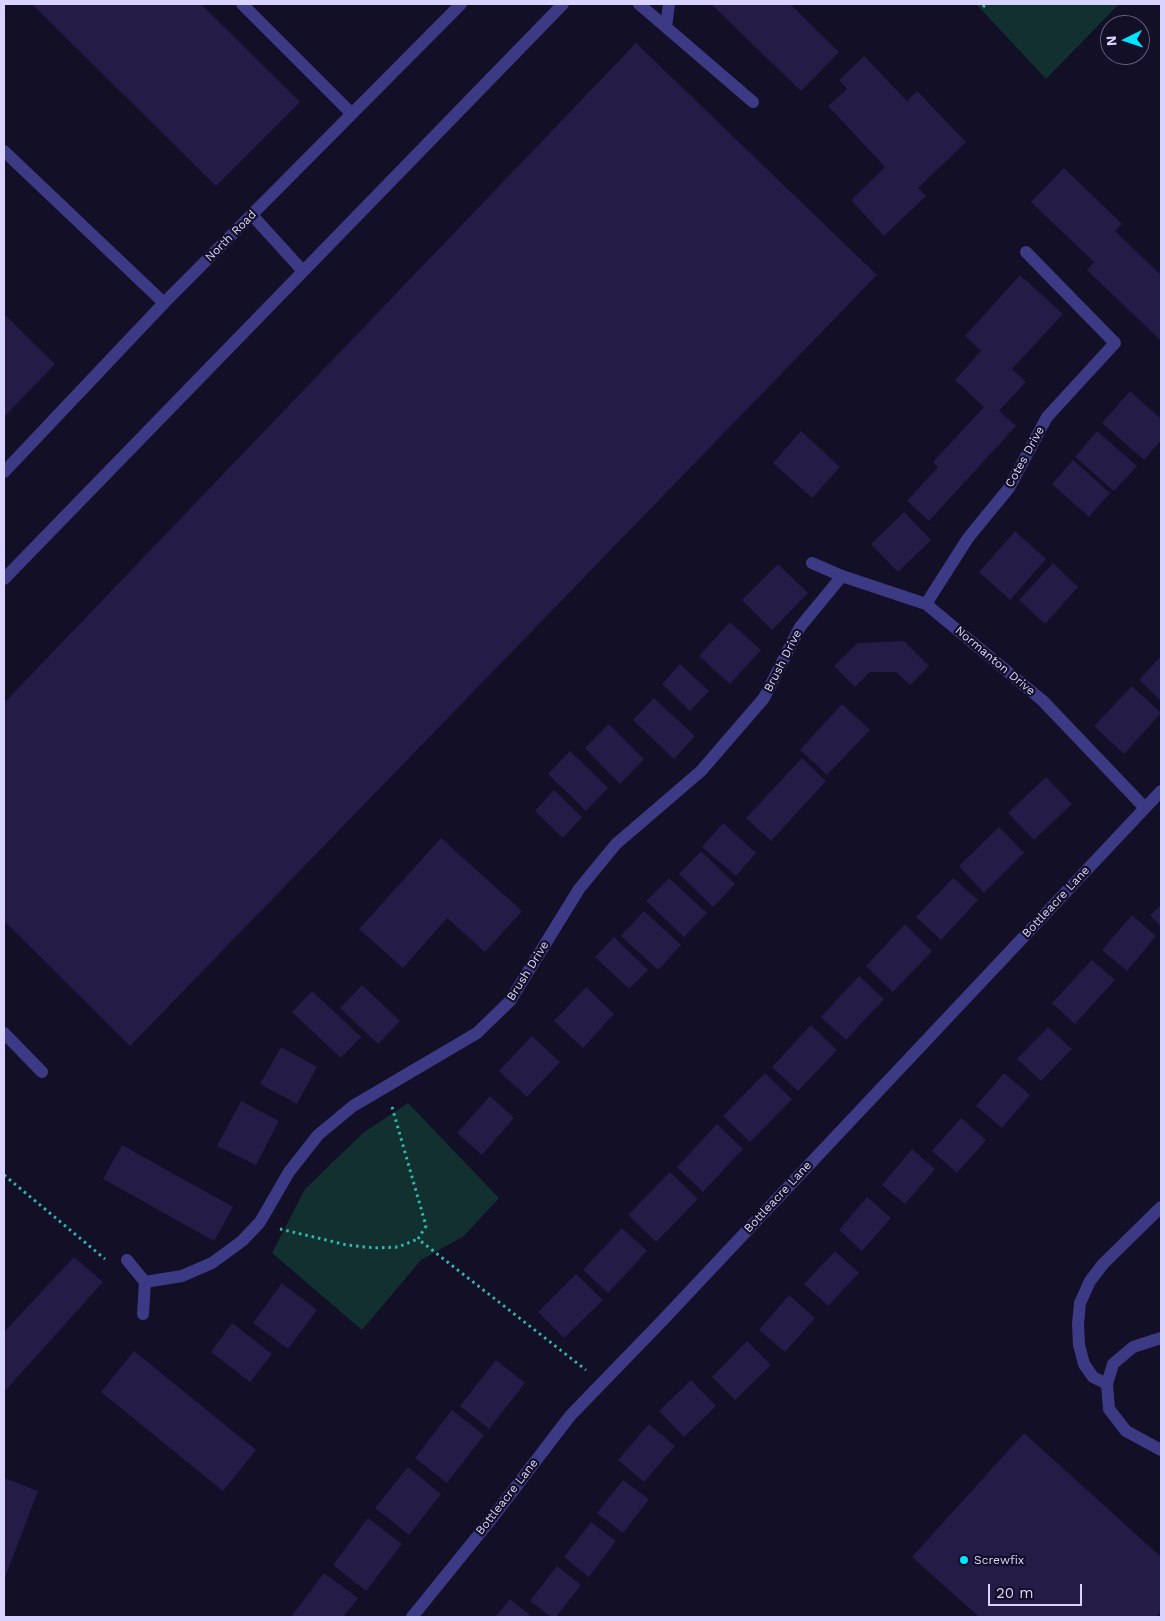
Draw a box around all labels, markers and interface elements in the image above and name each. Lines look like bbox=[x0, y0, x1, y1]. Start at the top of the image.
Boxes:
north arrow bbox=[1100, 15, 1150, 65]
text: N bbox=[1103, 35, 1119, 47]
street label: North Road bbox=[202, 207, 260, 265]
street label: Cotes Drive bbox=[1002, 424, 1048, 490]
street label: Normanton Drive bbox=[952, 623, 1038, 699]
street label: Brush Drive bbox=[761, 628, 805, 694]
street label: Bottleacre Lane bbox=[1019, 863, 1093, 941]
street label: Brush Drive bbox=[504, 938, 552, 1004]
street label: Bottleacre Lane bbox=[741, 1158, 815, 1236]
street label: Bottleacre Lane bbox=[473, 1456, 541, 1538]
place label: Screwfix bbox=[974, 1553, 1024, 1567]
marker: Screwfix bbox=[958, 1554, 970, 1566]
scale bar bbox=[990, 1574, 1084, 1606]
text: 20 m bbox=[996, 1584, 1034, 1602]

